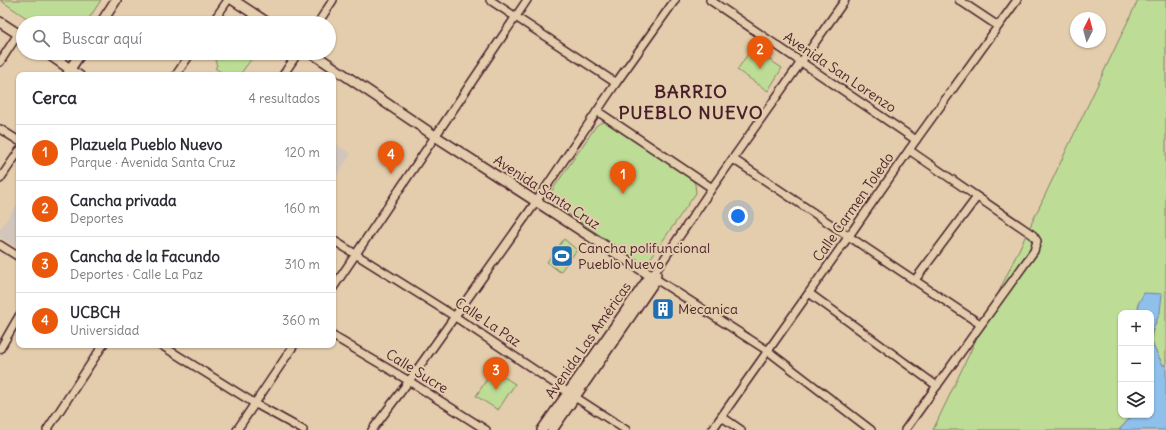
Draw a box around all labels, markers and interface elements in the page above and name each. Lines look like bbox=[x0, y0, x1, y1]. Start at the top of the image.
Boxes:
north arrow bbox=[1070, 12, 1106, 48]
search box bbox=[16, 16, 336, 60]
icon: search bbox=[30, 27, 52, 49]
street label: Avenida San Lorenzo bbox=[780, 28, 900, 116]
text: Buscar aquí bbox=[62, 29, 142, 48]
pin: 2 bbox=[747, 36, 773, 69]
district label: BARRIO PUEBLO NUEVO bbox=[618, 80, 764, 124]
text: Cerca bbox=[32, 87, 77, 109]
text: 4 resultados bbox=[248, 90, 320, 107]
text: Plazuela Pueblo Nuevo bbox=[70, 135, 223, 154]
pin: 4 bbox=[378, 141, 404, 174]
text: 1 bbox=[42, 144, 48, 161]
text: 120 m bbox=[285, 144, 320, 161]
street label: Calle Carmen Toledo bbox=[809, 149, 898, 265]
street label: Avenida Santa Cruz bbox=[490, 151, 604, 233]
text: Parque · Avenida Santa Cruz bbox=[70, 154, 236, 171]
pin: 1 bbox=[610, 161, 636, 194]
text: Cancha privada bbox=[70, 191, 177, 210]
text: 2 bbox=[41, 200, 49, 217]
text: 160 m bbox=[284, 200, 320, 217]
your location bbox=[728, 206, 748, 226]
text: Deportes bbox=[70, 210, 123, 227]
place label: Cancha polifuncional Pueblo Nuevo bbox=[578, 239, 710, 273]
sports icon: Cancha polifuncional Pueblo Nuevo bbox=[549, 243, 575, 269]
text: Cancha de la Facundo bbox=[70, 247, 220, 266]
text: 3 bbox=[41, 256, 49, 273]
text: 310 m bbox=[285, 256, 320, 273]
text: Deportes · Calle La Paz bbox=[70, 266, 203, 283]
street label: Avenida Las Américas bbox=[541, 278, 635, 402]
street label: Calle La Paz bbox=[452, 293, 525, 351]
building icon: Mecanica bbox=[650, 296, 676, 322]
place label: Mecanica bbox=[678, 300, 738, 318]
text: UCBCH bbox=[70, 303, 120, 322]
map controls bbox=[1118, 310, 1154, 418]
button: + bbox=[1118, 310, 1154, 346]
text: 4 bbox=[41, 312, 49, 329]
text: 360 m bbox=[282, 312, 320, 329]
text: Universidad bbox=[70, 322, 139, 339]
street label: Calle Sucre bbox=[383, 345, 451, 397]
button: − bbox=[1118, 346, 1154, 382]
pin: 3 bbox=[483, 357, 509, 390]
button: layers bbox=[1118, 382, 1154, 418]

